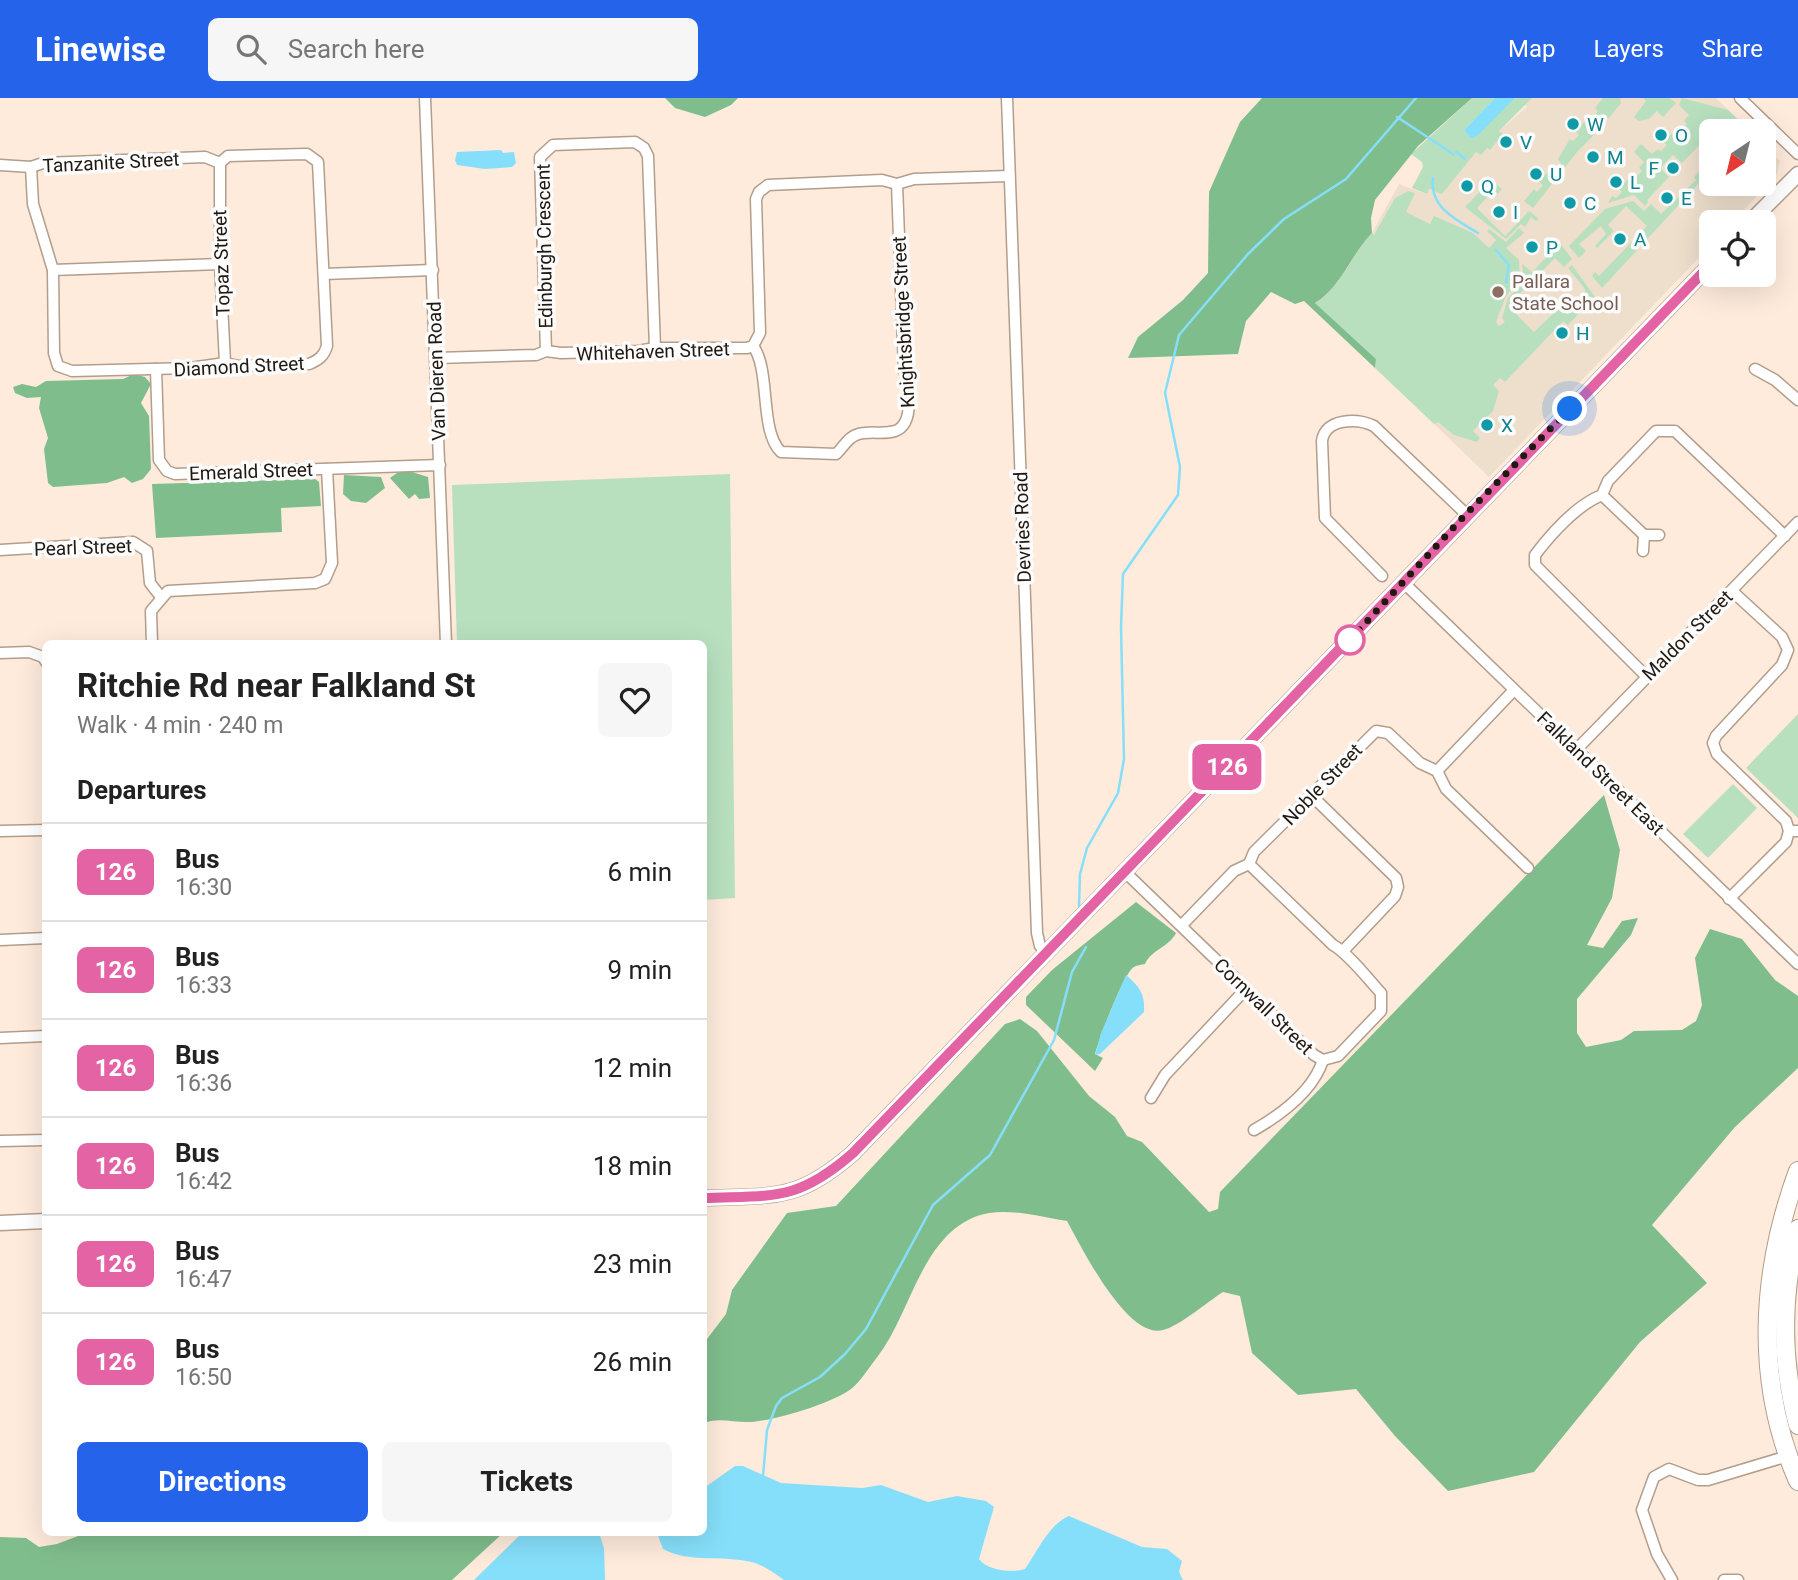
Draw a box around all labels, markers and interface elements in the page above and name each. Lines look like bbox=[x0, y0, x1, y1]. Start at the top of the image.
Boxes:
search box bbox=[208, 18, 698, 81]
text: Linewise bbox=[35, 30, 166, 69]
icon: search bbox=[232, 30, 270, 68]
text: Search here bbox=[288, 34, 424, 64]
text: Map bbox=[1508, 35, 1556, 63]
text: Layers bbox=[1594, 35, 1664, 63]
text: Share bbox=[1702, 35, 1763, 63]
place label: W bbox=[1587, 113, 1604, 136]
marker: W bbox=[1565, 116, 1581, 132]
north arrow bbox=[1699, 119, 1776, 196]
map controls bbox=[1699, 119, 1776, 287]
place label: O bbox=[1675, 124, 1688, 147]
marker: O bbox=[1653, 127, 1669, 143]
place label: V bbox=[1520, 131, 1532, 154]
marker: V bbox=[1498, 134, 1514, 150]
place label: M bbox=[1607, 146, 1624, 169]
street label: Tanzanite Street bbox=[42, 147, 180, 178]
marker: M bbox=[1585, 149, 1601, 165]
place label: F bbox=[1648, 157, 1659, 180]
marker: F bbox=[1665, 160, 1681, 176]
street label: Edinburgh Crescent bbox=[532, 163, 557, 329]
place label: U bbox=[1550, 163, 1562, 186]
marker: U bbox=[1528, 166, 1544, 182]
place label: L bbox=[1630, 171, 1640, 194]
marker: L bbox=[1608, 174, 1624, 190]
place label: Q bbox=[1481, 175, 1494, 198]
marker: Q bbox=[1459, 178, 1475, 194]
place label: E bbox=[1681, 187, 1692, 210]
marker: E bbox=[1659, 190, 1675, 206]
place label: C bbox=[1584, 192, 1596, 215]
marker: C bbox=[1562, 195, 1578, 211]
place label: I bbox=[1513, 201, 1518, 224]
marker: I bbox=[1491, 204, 1507, 220]
street label: Topaz Street bbox=[208, 209, 235, 317]
button: locate bbox=[1699, 210, 1776, 287]
place label: A bbox=[1634, 228, 1647, 251]
marker: A bbox=[1612, 231, 1628, 247]
street label: Knightsbridge Street bbox=[888, 235, 919, 408]
place label: P bbox=[1546, 236, 1558, 259]
marker: P bbox=[1524, 239, 1540, 255]
place label: Pallara State School bbox=[1512, 270, 1619, 315]
marker: Pallara State School bbox=[1490, 284, 1506, 300]
street label: Van Dieren Road bbox=[423, 301, 450, 441]
place label: H bbox=[1576, 322, 1590, 345]
marker: H bbox=[1554, 325, 1570, 341]
street label: Whitehaven Street bbox=[576, 337, 730, 366]
street label: Diamond Street bbox=[173, 352, 305, 381]
your location bbox=[1552, 391, 1587, 426]
place label: X bbox=[1501, 414, 1513, 437]
marker: X bbox=[1479, 417, 1495, 433]
street label: Emerald Street bbox=[189, 458, 313, 485]
street label: Devries Road bbox=[1009, 471, 1036, 583]
street label: Pearl Street bbox=[34, 534, 132, 561]
street label: Maldon Street bbox=[1637, 585, 1737, 685]
unlabelled marker bbox=[1335, 625, 1365, 655]
button: heart bbox=[598, 663, 672, 737]
text: Ritchie Rd near Falkland St bbox=[77, 666, 475, 705]
street label: Falkland Street East bbox=[1532, 707, 1669, 840]
text: Walk · 4 min · 240 m bbox=[77, 712, 283, 739]
street label: Noble Street bbox=[1278, 739, 1367, 830]
line badge: 126 bbox=[1187, 744, 1267, 790]
text: 126 bbox=[1206, 753, 1248, 781]
text: Departures bbox=[77, 775, 207, 805]
text: Bus bbox=[175, 844, 220, 874]
text: 6 min bbox=[607, 857, 672, 887]
text: 126 bbox=[95, 858, 136, 886]
text: 16:30 bbox=[175, 874, 232, 901]
text: Bus bbox=[175, 942, 220, 972]
street label: Cornwall Street bbox=[1209, 953, 1318, 1059]
text: 9 min bbox=[607, 955, 672, 985]
text: 126 bbox=[95, 956, 136, 984]
text: 16:33 bbox=[175, 972, 232, 999]
text: Bus bbox=[175, 1040, 220, 1070]
text: 12 min bbox=[593, 1053, 672, 1083]
text: 126 bbox=[95, 1054, 136, 1082]
text: 16:36 bbox=[175, 1070, 232, 1097]
text: Bus bbox=[175, 1138, 220, 1168]
text: 18 min bbox=[593, 1151, 672, 1181]
text: 126 bbox=[95, 1152, 136, 1180]
text: 16:42 bbox=[175, 1168, 232, 1195]
text: Bus bbox=[175, 1236, 220, 1266]
text: 23 min bbox=[593, 1249, 672, 1279]
text: 126 bbox=[95, 1250, 136, 1278]
text: 16:47 bbox=[175, 1266, 232, 1293]
text: Bus bbox=[175, 1334, 220, 1364]
text: 26 min bbox=[593, 1347, 672, 1377]
text: 126 bbox=[95, 1348, 136, 1376]
text: 16:50 bbox=[175, 1364, 232, 1391]
button: Directions bbox=[77, 1442, 368, 1522]
button: Tickets bbox=[382, 1442, 672, 1522]

